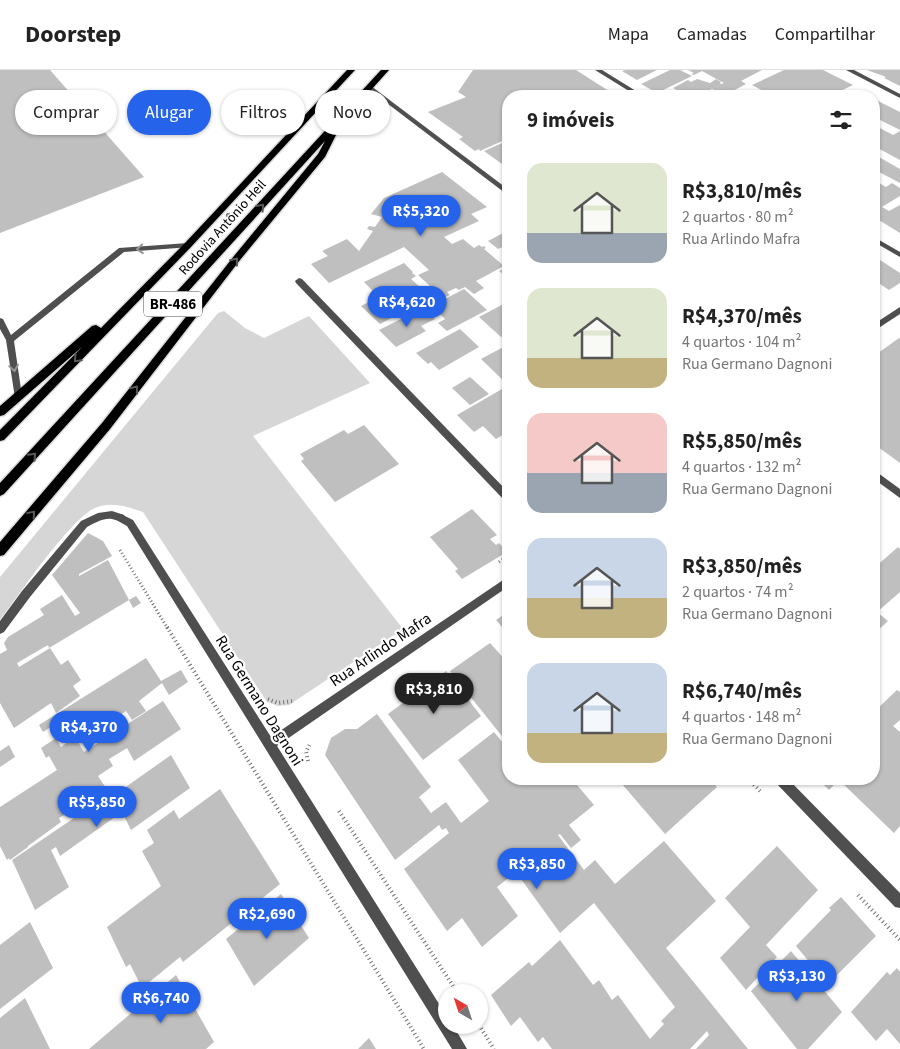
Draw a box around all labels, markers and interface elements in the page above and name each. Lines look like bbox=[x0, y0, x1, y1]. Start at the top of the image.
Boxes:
text: Doorstep bbox=[25, 17, 121, 52]
text: Mapa bbox=[608, 22, 649, 47]
text: Camadas bbox=[677, 22, 747, 47]
text: Compartilhar bbox=[775, 22, 875, 47]
chip: Comprar bbox=[15, 90, 117, 135]
chip: Alugar bbox=[127, 90, 211, 135]
chip: Filtros bbox=[221, 90, 305, 135]
chip: Novo bbox=[315, 90, 390, 135]
text: 9 imóveis bbox=[527, 105, 614, 135]
icon: filters bbox=[827, 106, 855, 134]
street label: Rodovia Antônio Heil bbox=[174, 175, 271, 280]
text: R$3,810/mês bbox=[682, 176, 802, 206]
icon: home bbox=[567, 183, 627, 243]
pin: R$5,320 bbox=[375, 194, 467, 237]
text: R$5,320 bbox=[393, 200, 449, 222]
one-way arrow bbox=[255, 203, 264, 212]
text: 2 quartos · 80 m² bbox=[682, 206, 794, 228]
text: Rua Arlindo Mafra bbox=[682, 228, 800, 250]
one-way arrow bbox=[135, 243, 143, 254]
one-way arrow bbox=[230, 258, 238, 267]
pin: R$4,620 bbox=[361, 286, 453, 328]
text: R$4,620 bbox=[379, 291, 435, 313]
road number: BR-486 bbox=[144, 292, 202, 316]
text: R$4,370/mês bbox=[682, 301, 802, 331]
icon: home bbox=[567, 308, 627, 368]
text: 4 quartos · 104 m² bbox=[682, 331, 801, 353]
one-way arrow bbox=[73, 353, 82, 362]
text: Rua Germano Dagnoni bbox=[682, 353, 832, 375]
one-way arrow bbox=[9, 363, 19, 372]
one-way arrow bbox=[130, 386, 138, 395]
text: R$5,850/mês bbox=[682, 426, 802, 456]
icon: home bbox=[567, 433, 627, 493]
one-way arrow bbox=[27, 452, 36, 461]
text: 4 quartos · 132 m² bbox=[682, 456, 801, 478]
text: Rua Germano Dagnoni bbox=[682, 478, 832, 500]
one-way arrow bbox=[26, 511, 34, 520]
text: R$3,850/mês bbox=[682, 551, 802, 581]
icon: home bbox=[567, 558, 627, 618]
text: 2 quartos · 74 m² bbox=[682, 581, 794, 603]
text: Rua Germano Dagnoni bbox=[682, 603, 832, 625]
street label: Rua Arlindo Mafra bbox=[325, 608, 436, 692]
street label: Rua Germano Dagnoni bbox=[210, 631, 308, 770]
pin: R$3,810 bbox=[388, 672, 480, 715]
text: R$6,740/mês bbox=[682, 676, 802, 706]
text: R$3,810 bbox=[406, 678, 462, 700]
icon: home bbox=[567, 683, 627, 743]
text: 4 quartos · 148 m² bbox=[682, 706, 801, 728]
pin: R$4,370 bbox=[43, 710, 135, 753]
text: R$4,370 bbox=[61, 716, 117, 738]
text: Rua Germano Dagnoni bbox=[682, 728, 832, 750]
pin: R$5,850 bbox=[51, 786, 143, 828]
text: R$5,850 bbox=[69, 791, 125, 813]
pin: R$3,850 bbox=[491, 848, 583, 890]
text: R$3,850 bbox=[509, 853, 565, 875]
pin: R$2,690 bbox=[221, 898, 313, 940]
text: R$2,690 bbox=[239, 903, 295, 925]
pin: R$3,130 bbox=[751, 960, 843, 1002]
text: R$3,130 bbox=[769, 965, 825, 987]
pin: R$6,740 bbox=[115, 982, 207, 1024]
north arrow bbox=[438, 984, 488, 1034]
map controls bbox=[438, 984, 488, 1034]
text: R$6,740 bbox=[133, 987, 189, 1009]

